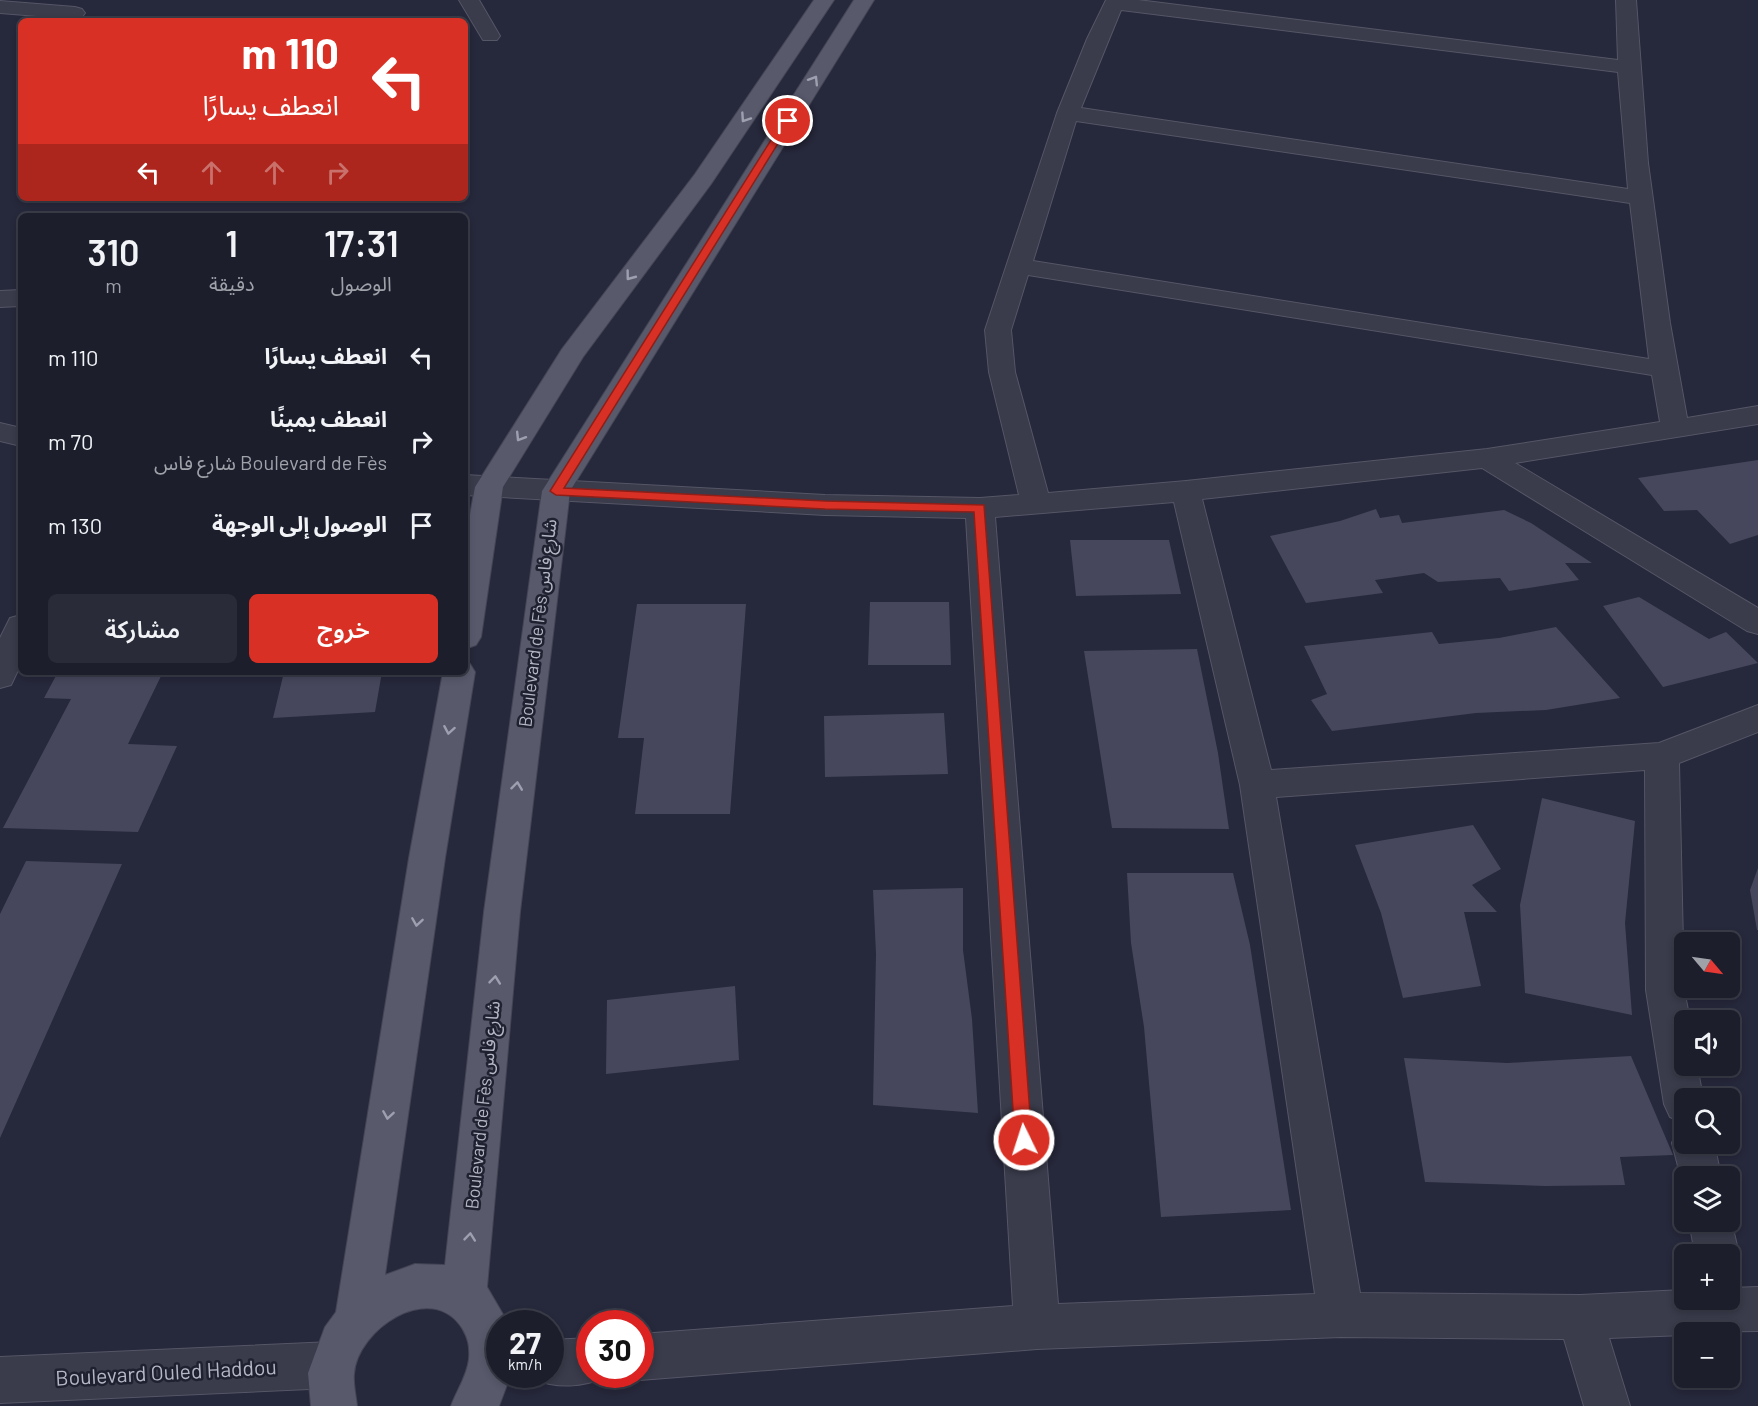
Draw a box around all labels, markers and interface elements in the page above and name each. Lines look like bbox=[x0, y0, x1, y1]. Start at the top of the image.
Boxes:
text: 110 m bbox=[242, 27, 339, 77]
icon: left bbox=[360, 42, 438, 120]
one-way arrow bbox=[806, 75, 817, 86]
text: انعطف يسارًا bbox=[202, 88, 339, 120]
pin bbox=[762, 95, 813, 146]
icon: arrive bbox=[771, 104, 804, 137]
one-way arrow bbox=[741, 112, 752, 123]
icon: left bbox=[132, 156, 165, 189]
icon: ahead bbox=[195, 156, 228, 189]
icon: ahead bbox=[258, 156, 291, 189]
icon: right bbox=[321, 156, 354, 189]
text: 1 bbox=[225, 221, 238, 264]
text: 17:31 bbox=[324, 221, 399, 264]
text: 310 bbox=[87, 230, 140, 273]
one-way arrow bbox=[626, 269, 637, 280]
text: دقيقة bbox=[209, 271, 255, 295]
text: الوصول bbox=[331, 271, 392, 295]
text: m bbox=[105, 273, 122, 297]
icon: left bbox=[405, 341, 438, 374]
text: انعطف يسارًا bbox=[264, 342, 387, 368]
text: 110 m bbox=[48, 344, 99, 370]
text: انعطف يمينًا bbox=[270, 405, 387, 431]
icon: right bbox=[405, 425, 438, 458]
text: 70 m bbox=[48, 428, 93, 454]
one-way arrow bbox=[515, 431, 527, 441]
text: Boulevard de Fès شارع فاس bbox=[154, 450, 387, 474]
icon: arrive bbox=[405, 509, 438, 542]
text: الوصول إلى الوجهة bbox=[212, 510, 387, 536]
text: 130 m bbox=[48, 512, 102, 538]
street label: Boulevard de Fès شارع فاس bbox=[513, 517, 565, 729]
button: مشاركة bbox=[48, 594, 237, 663]
button: خروج bbox=[249, 594, 438, 663]
one-way arrow bbox=[443, 724, 456, 734]
one-way arrow bbox=[511, 782, 523, 791]
one-way arrow bbox=[411, 917, 424, 927]
north arrow bbox=[1674, 932, 1740, 998]
map controls bbox=[1674, 932, 1740, 1388]
one-way arrow bbox=[488, 975, 501, 984]
street label: Boulevard de Fès شارع فاس bbox=[460, 999, 508, 1211]
button: sound bbox=[1674, 1010, 1740, 1076]
button: search bbox=[1674, 1088, 1740, 1154]
position arrow bbox=[992, 1108, 1056, 1172]
one-way arrow bbox=[382, 1110, 394, 1119]
button: layers bbox=[1674, 1166, 1740, 1232]
one-way arrow bbox=[463, 1232, 476, 1241]
button: + bbox=[1674, 1244, 1740, 1310]
speed limit sign: 30 bbox=[576, 1310, 654, 1388]
button: − bbox=[1674, 1322, 1740, 1388]
text: 27 bbox=[509, 1324, 541, 1360]
street label: Boulevard Ouled Haddou bbox=[55, 1353, 277, 1390]
text: km/h bbox=[508, 1355, 542, 1373]

